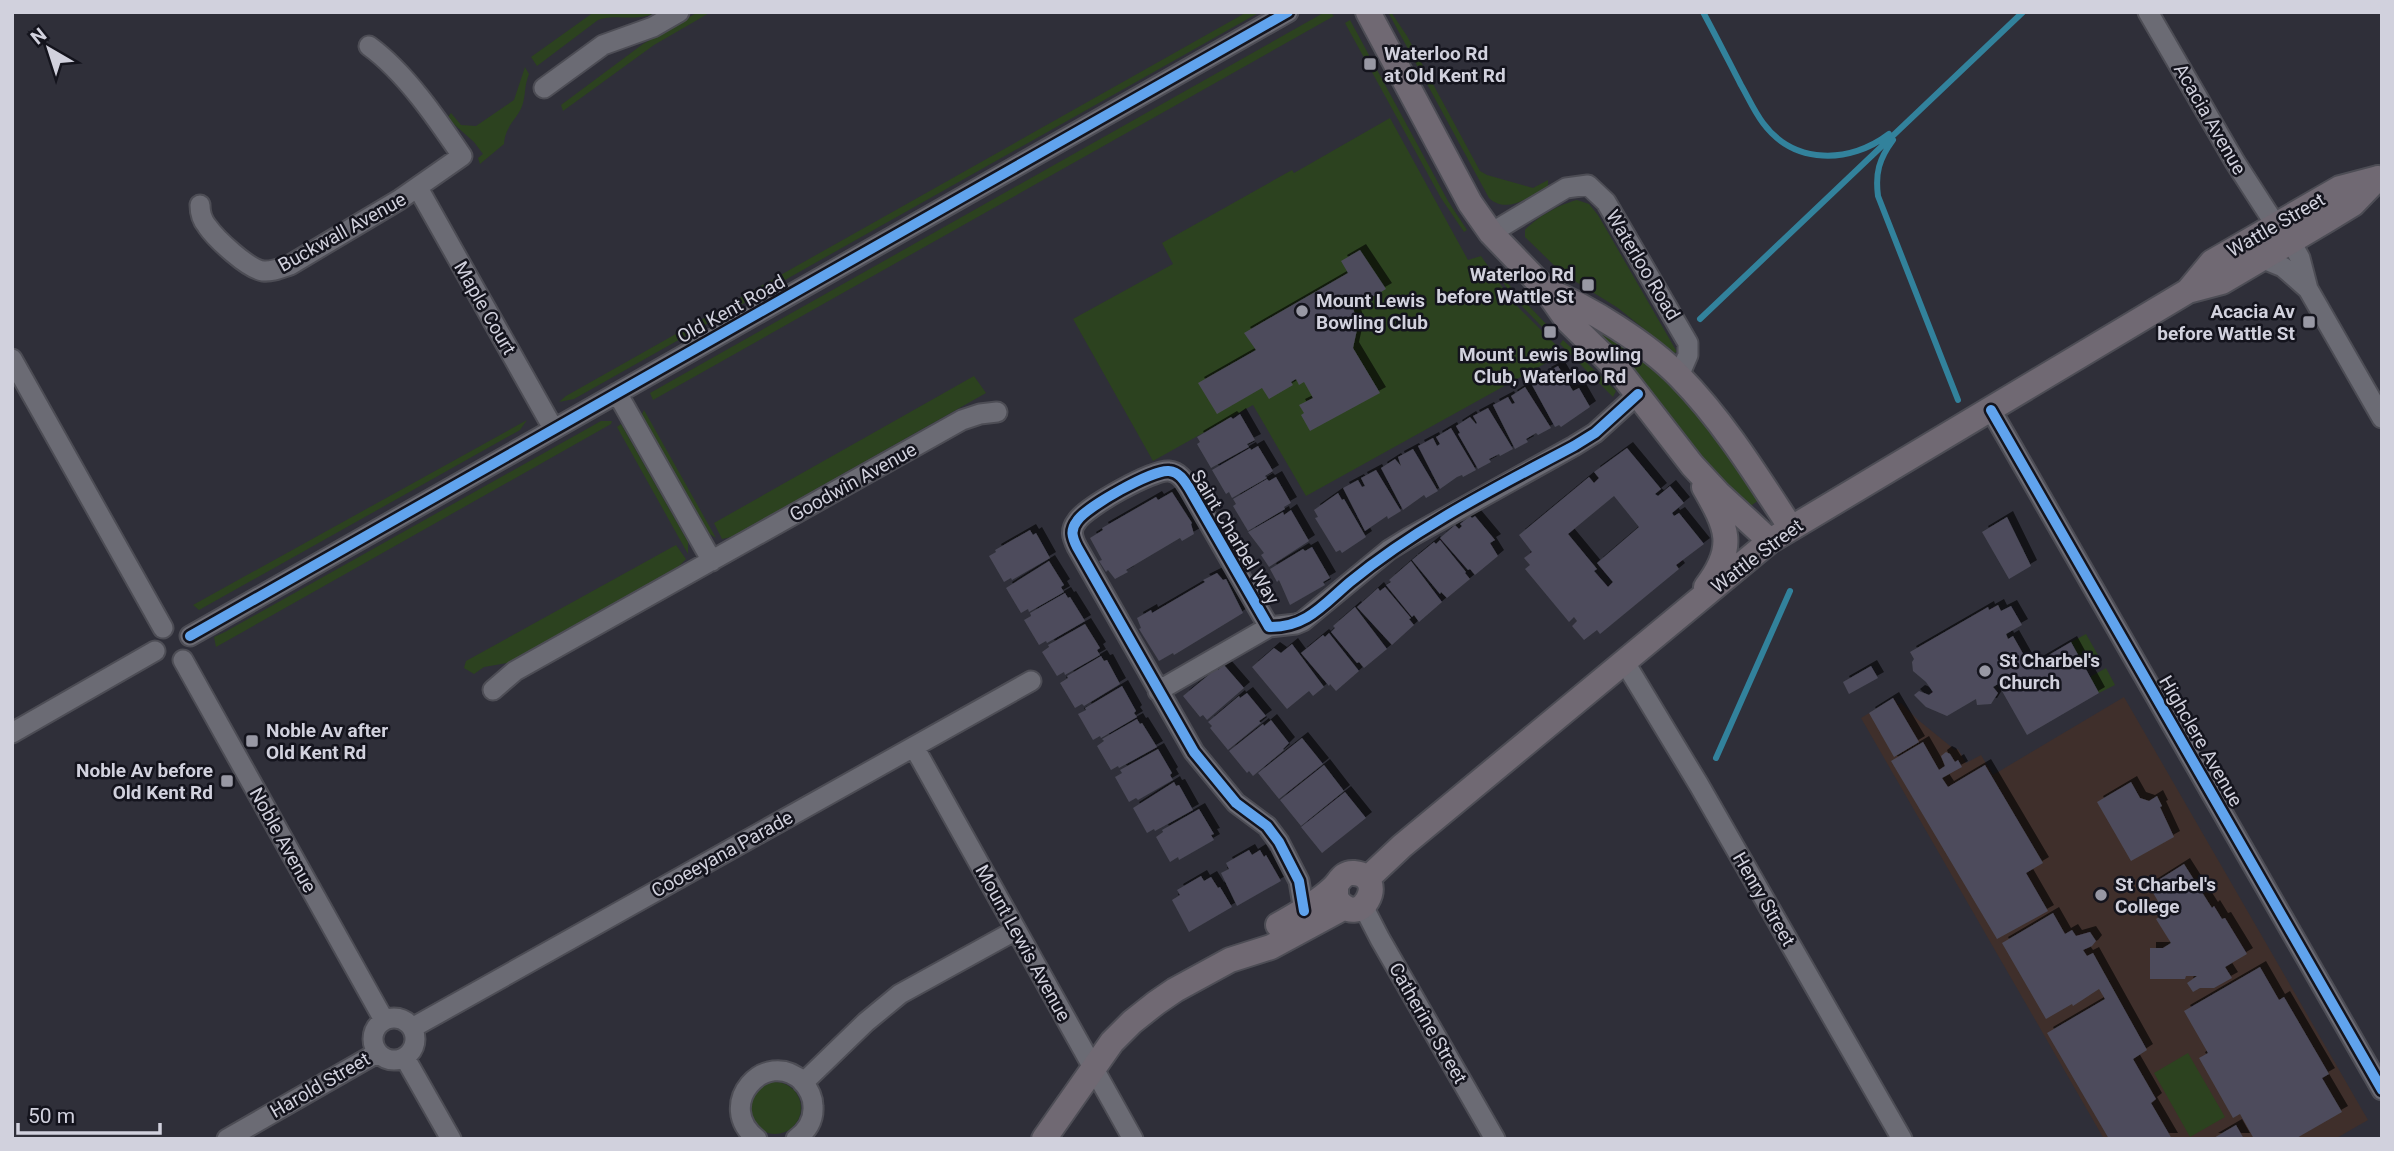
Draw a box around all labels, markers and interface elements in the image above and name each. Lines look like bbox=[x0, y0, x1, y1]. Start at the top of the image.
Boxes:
north arrow bbox=[14, 14, 84, 84]
text: N bbox=[26, 23, 51, 49]
place label: Waterloo Rd at Old Kent Rd bbox=[1384, 42, 1506, 87]
marker: Waterloo Rd at Old Kent Rd bbox=[1362, 56, 1378, 72]
street label: Acacia Avenue bbox=[2169, 59, 2251, 179]
street label: Buckwall Avenue bbox=[274, 187, 410, 277]
street label: Wattle Street bbox=[2223, 188, 2329, 262]
street label: Waterloo Road bbox=[1601, 206, 1685, 324]
street label: Maple Court bbox=[449, 257, 521, 359]
place label: Waterloo Rd before Wattle St bbox=[1436, 263, 1575, 308]
street label: Old Kent Road bbox=[673, 270, 789, 348]
marker: Waterloo Rd before Wattle St bbox=[1580, 277, 1596, 293]
place label: Mount Lewis Bowling Club bbox=[1316, 289, 1428, 334]
place label: Acacia Av before Wattle St bbox=[2157, 300, 2296, 345]
marker: Mount Lewis Bowling Club bbox=[1294, 303, 1310, 319]
marker: Acacia Av before Wattle St bbox=[2301, 314, 2317, 330]
marker: Mount Lewis Bowling Club, Waterloo Rd bbox=[1542, 324, 1558, 340]
place label: Mount Lewis Bowling Club, Waterloo Rd bbox=[1459, 343, 1641, 388]
street label: Goodwin Avenue bbox=[786, 438, 920, 526]
street label: Saint Charbel Way bbox=[1186, 465, 1284, 609]
street label: Wattle Street bbox=[1707, 514, 1807, 598]
place label: St Charbel's Church bbox=[1999, 649, 2100, 694]
marker: St Charbel's Church bbox=[1977, 663, 1993, 679]
street label: Highclere Avenue bbox=[2154, 672, 2248, 810]
place label: Noble Av after Old Kent Rd bbox=[266, 719, 388, 764]
marker: Noble Av after Old Kent Rd bbox=[244, 733, 260, 749]
place label: Noble Av before Old Kent Rd bbox=[76, 759, 213, 804]
marker: Noble Av before Old Kent Rd bbox=[219, 773, 235, 789]
street label: Noble Avenue bbox=[245, 783, 321, 897]
street label: Cooeeyana Parade bbox=[647, 806, 797, 902]
street label: Henry Street bbox=[1728, 848, 1800, 950]
street label: Mount Lewis Avenue bbox=[970, 861, 1076, 1025]
place label: St Charbel's College bbox=[2115, 873, 2216, 918]
marker: St Charbel's College bbox=[2093, 887, 2109, 903]
street label: Catherine Street bbox=[1384, 958, 1472, 1088]
street label: Harold Street bbox=[266, 1047, 374, 1123]
scale bar bbox=[18, 1092, 159, 1136]
text: 50 m bbox=[28, 1104, 75, 1128]

